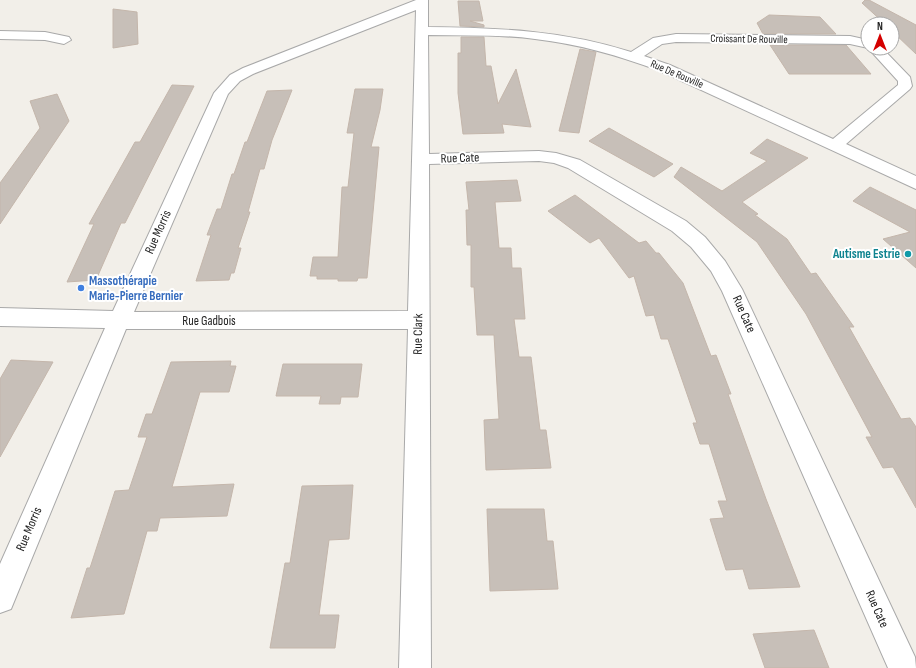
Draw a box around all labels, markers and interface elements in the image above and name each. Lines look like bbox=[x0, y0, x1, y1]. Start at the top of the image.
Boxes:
north arrow bbox=[860, 16, 900, 56]
text: N bbox=[877, 20, 883, 33]
street label: Croissant De Rouville bbox=[710, 32, 788, 46]
street label: Rue De Rouville bbox=[649, 57, 705, 91]
street label: Rue Cate bbox=[440, 149, 480, 167]
street label: Rue Morris bbox=[141, 207, 175, 256]
place label: Autisme Estrie bbox=[832, 246, 900, 262]
marker: Autisme Estrie bbox=[903, 249, 913, 259]
place label: Massothérapie Marie-Pierre Bernier bbox=[89, 273, 183, 304]
marker: Massothérapie Marie-Pierre Bernier bbox=[76, 283, 86, 293]
street label: Rue Cate bbox=[729, 293, 759, 335]
street label: Rue Gadbois bbox=[182, 313, 236, 329]
street label: Rue Clark bbox=[410, 313, 426, 355]
street label: Rue Morris bbox=[13, 504, 46, 553]
street label: Rue Cate bbox=[862, 588, 892, 630]

